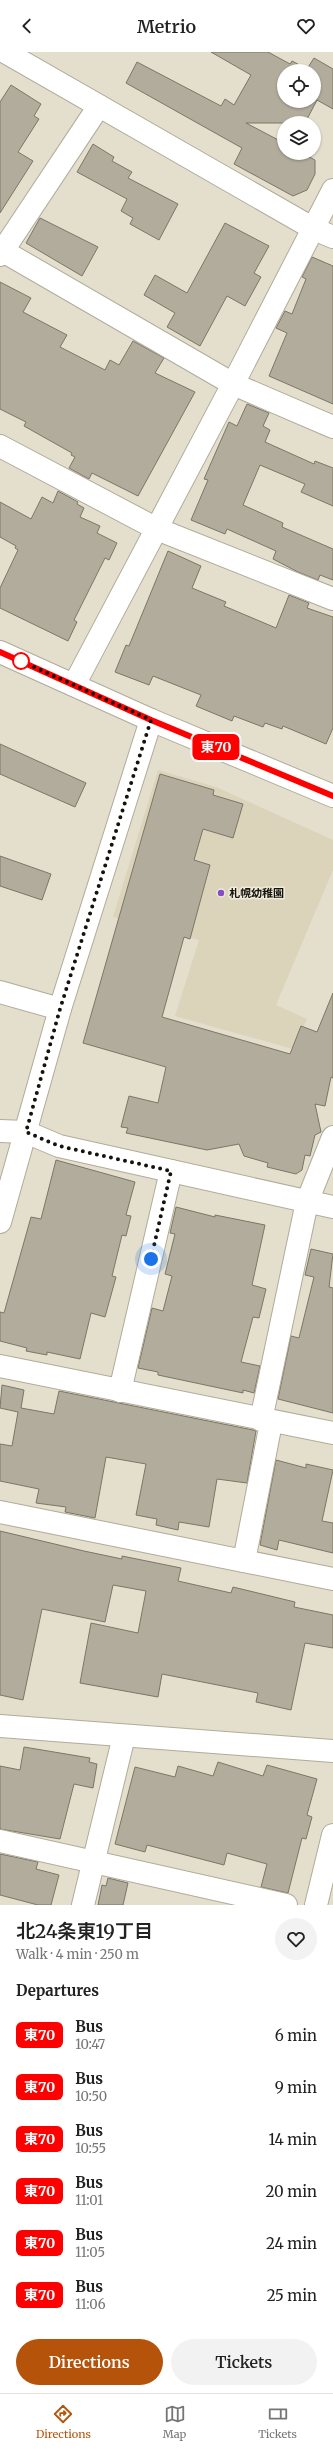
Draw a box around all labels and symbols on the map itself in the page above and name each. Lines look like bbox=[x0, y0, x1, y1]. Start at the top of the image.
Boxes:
unlabelled marker bbox=[12, 652, 30, 670]
line badge: 東70 bbox=[193, 734, 239, 760]
place label: 札幌幼稚園 bbox=[229, 886, 284, 900]
marker: 札幌幼稚園 bbox=[216, 888, 226, 898]
your location bbox=[141, 1249, 161, 1269]

